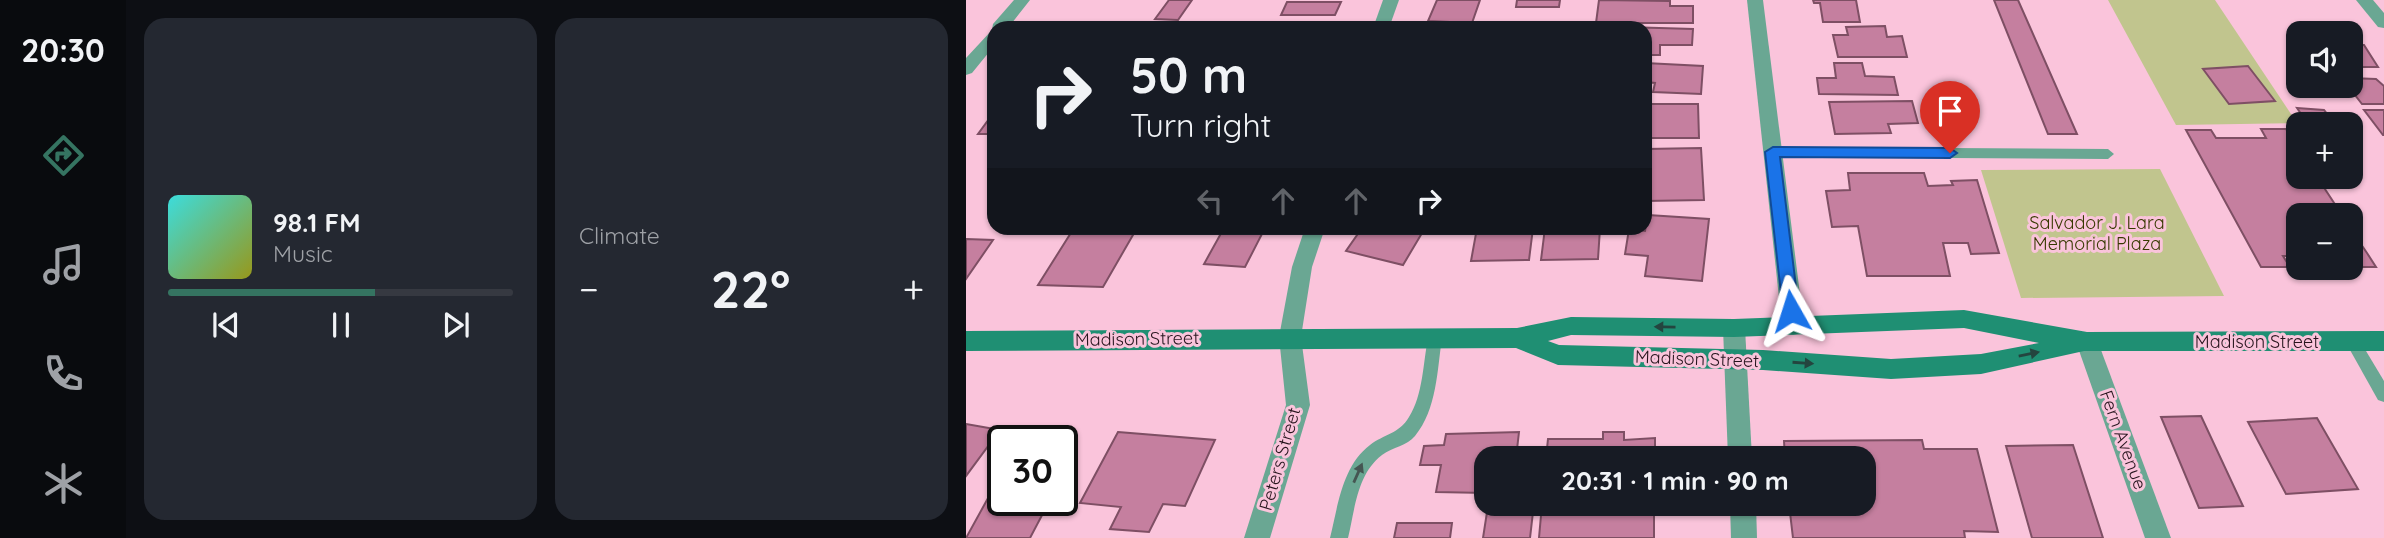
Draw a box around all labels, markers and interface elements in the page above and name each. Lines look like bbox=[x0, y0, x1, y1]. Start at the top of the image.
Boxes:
map controls bbox=[2286, 21, 2363, 280]
button: sound bbox=[2286, 21, 2363, 98]
text: 20:30 bbox=[21, 30, 105, 70]
text: 50 m bbox=[1130, 44, 1247, 105]
icon: right bbox=[1015, 49, 1106, 140]
pin bbox=[1920, 81, 1980, 153]
icon: arrive bbox=[1931, 92, 1969, 130]
text: Turn right bbox=[1130, 105, 1271, 145]
button: + bbox=[2286, 112, 2363, 189]
icon: directions bbox=[39, 131, 88, 180]
icon: left bbox=[1191, 182, 1229, 220]
icon: ahead bbox=[1264, 182, 1302, 220]
icon: ahead bbox=[1337, 182, 1375, 220]
icon: right bbox=[1410, 182, 1448, 220]
button: − bbox=[2286, 203, 2363, 280]
text: 98.1 FM bbox=[273, 206, 361, 239]
park label: Salvador J. Lara Memorial Plaza bbox=[2029, 211, 2165, 255]
text: Climate bbox=[579, 221, 660, 250]
text: Music bbox=[273, 239, 333, 268]
icon: music bbox=[39, 240, 88, 289]
text: 22° bbox=[711, 256, 790, 321]
text: − bbox=[579, 265, 599, 313]
text: + bbox=[903, 265, 924, 313]
position arrow bbox=[1754, 274, 1828, 348]
icon: previous bbox=[207, 306, 245, 344]
icon: pause bbox=[322, 306, 360, 344]
icon: next bbox=[437, 306, 475, 344]
one-way arrow bbox=[1654, 321, 1676, 333]
street label: Madison Street bbox=[1075, 326, 1199, 351]
street label: Madison Street bbox=[2195, 330, 2319, 353]
street label: Madison Street bbox=[1634, 345, 1760, 372]
icon: phone bbox=[39, 349, 88, 398]
one-way arrow bbox=[2018, 349, 2040, 360]
one-way arrow bbox=[1793, 358, 1815, 369]
street label: Fern Avenue bbox=[2095, 387, 2152, 493]
street label: Peters Street bbox=[1254, 405, 1305, 513]
speed limit sign: 30 bbox=[987, 425, 1078, 516]
icon: climate bbox=[39, 459, 88, 508]
one-way arrow bbox=[1353, 462, 1364, 483]
text: 20:31 · 1 min · 90 m bbox=[1561, 464, 1789, 497]

